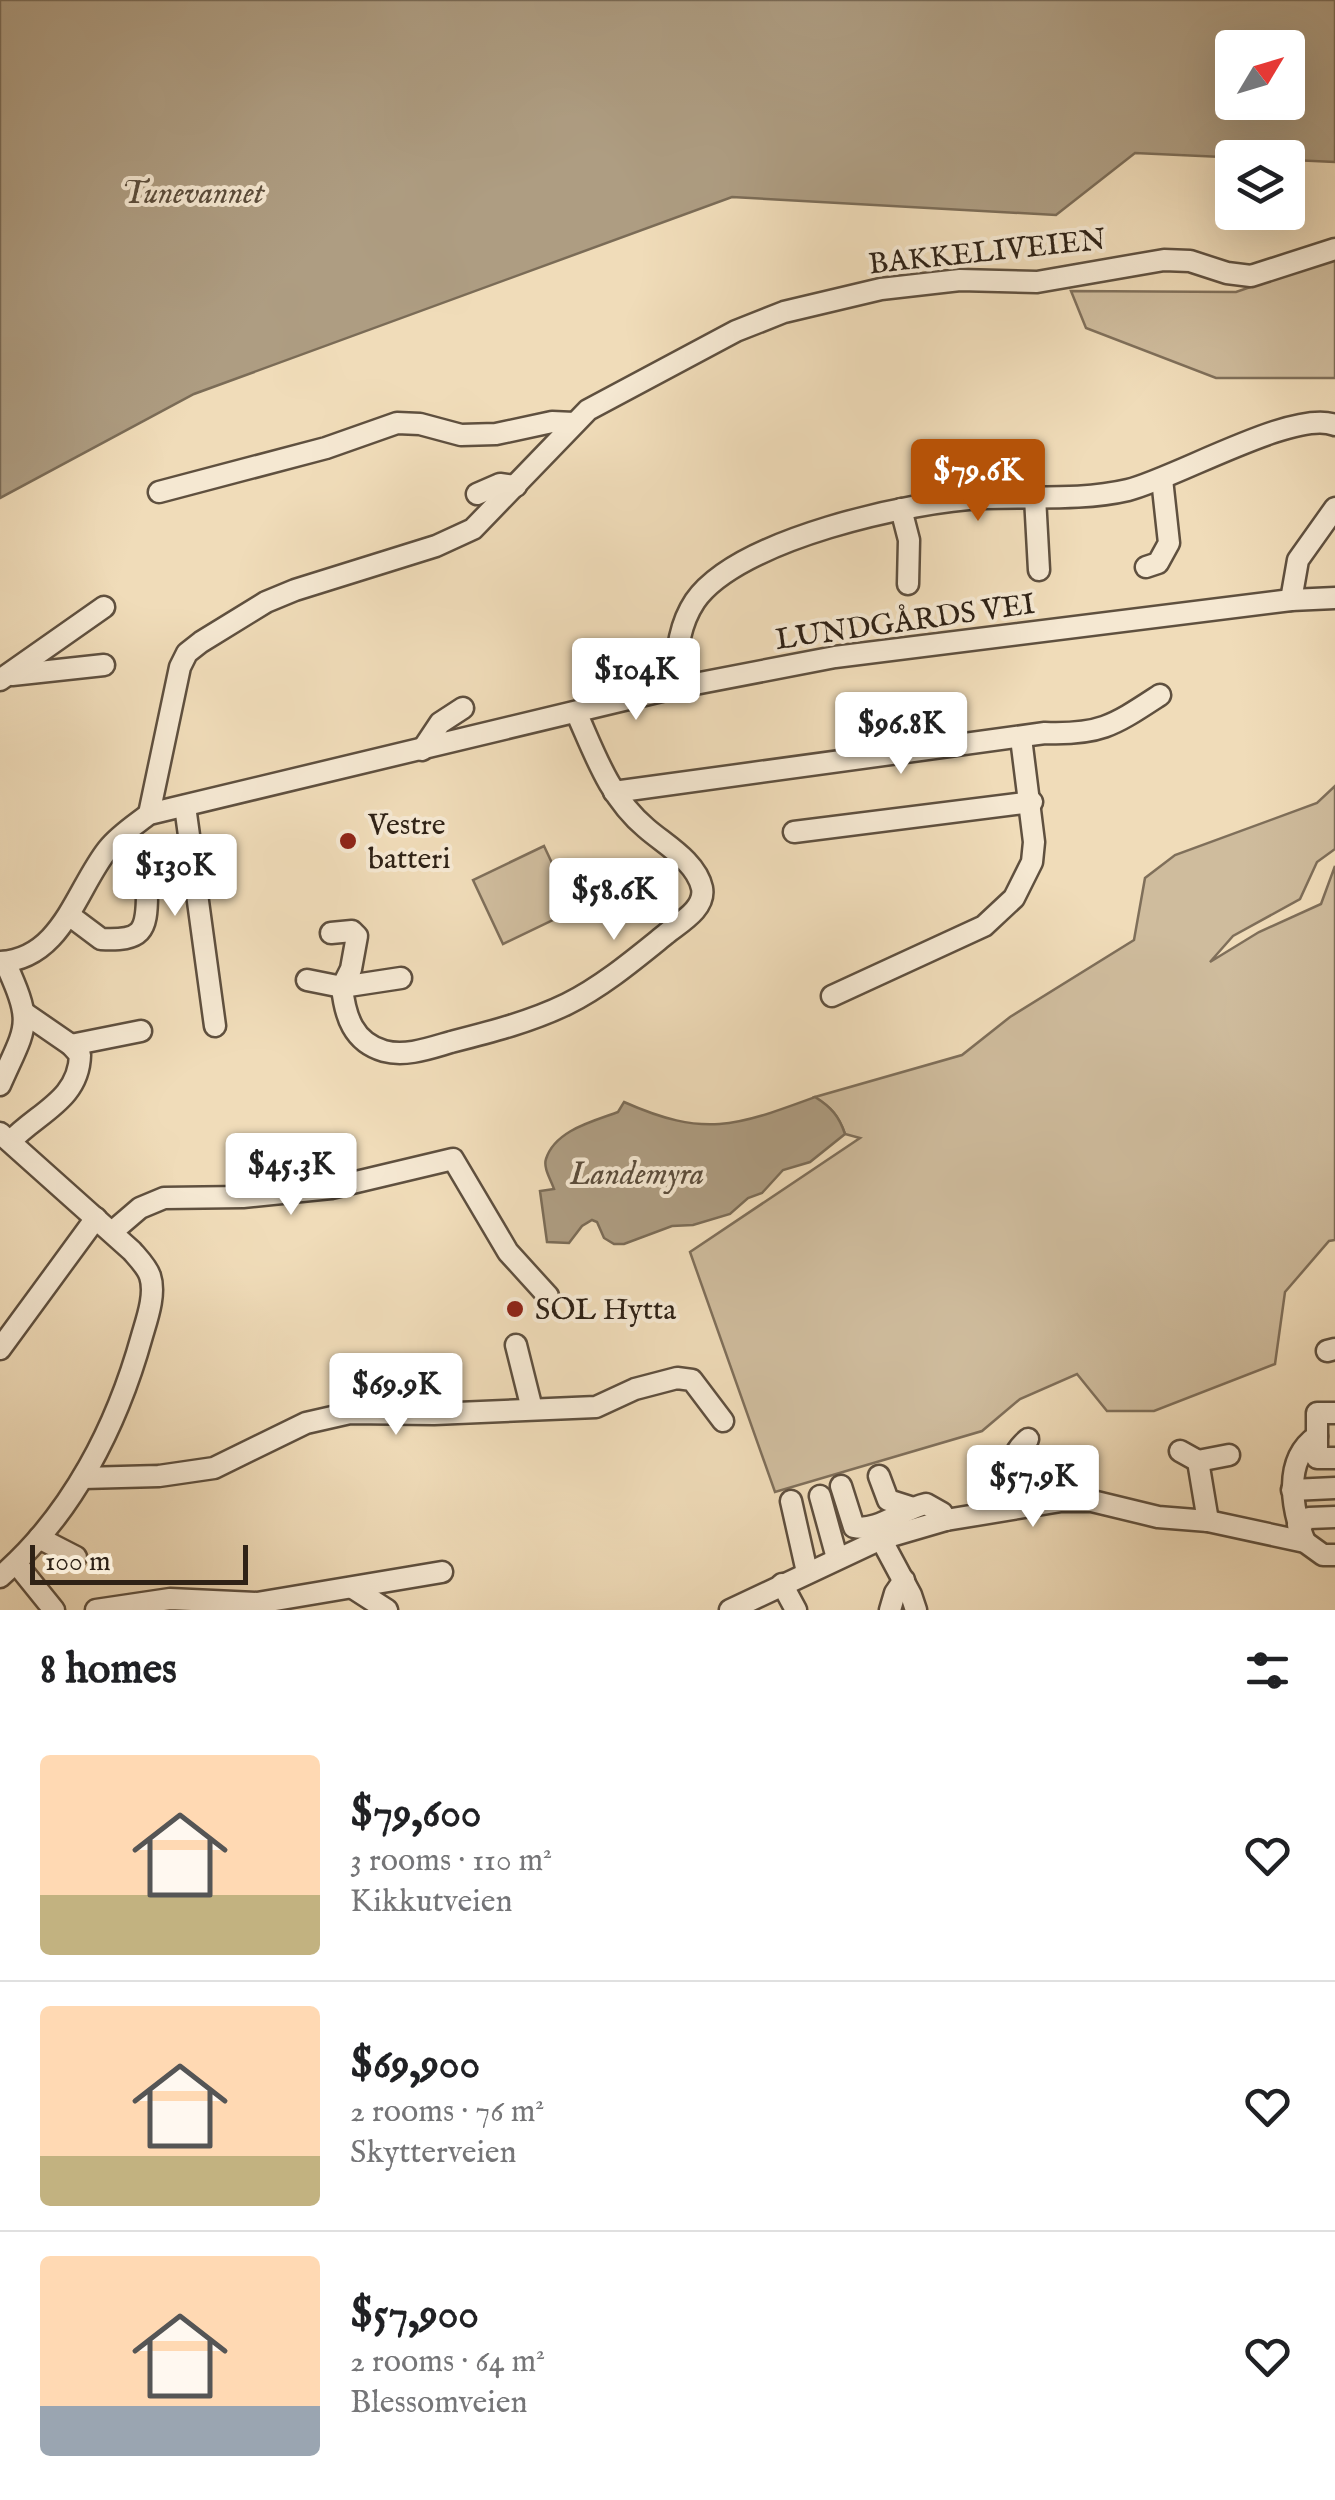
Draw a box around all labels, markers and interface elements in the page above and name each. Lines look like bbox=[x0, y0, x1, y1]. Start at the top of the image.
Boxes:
north arrow bbox=[1215, 30, 1305, 120]
map controls bbox=[1215, 30, 1305, 230]
button: layers bbox=[1215, 140, 1305, 230]
water label: Tunevannet bbox=[122, 174, 266, 215]
street label: BAKKELIVEIEN bbox=[867, 222, 1108, 284]
pin: $79.6K bbox=[897, 439, 1059, 524]
text: $79.6K bbox=[933, 451, 1023, 492]
street label: LUNDGÅRDS VEI bbox=[773, 585, 1038, 660]
pin: $104K bbox=[566, 638, 706, 723]
text: $104K bbox=[594, 650, 678, 691]
pin: $96.8K bbox=[820, 692, 982, 777]
text: $96.8K bbox=[857, 704, 945, 745]
place label: Vestre batteri bbox=[367, 807, 450, 879]
marker: Vestre batteri bbox=[337, 830, 359, 852]
pin: $130K bbox=[105, 834, 245, 919]
text: $130K bbox=[135, 846, 215, 887]
pin: $58.6K bbox=[533, 858, 695, 943]
text: $58.6K bbox=[571, 870, 657, 911]
pin: $45.3K bbox=[210, 1133, 372, 1218]
text: $45.3K bbox=[248, 1145, 334, 1186]
water label: Landemyra bbox=[569, 1155, 704, 1196]
place label: SOL Hytta bbox=[535, 1292, 676, 1330]
marker: SOL Hytta bbox=[504, 1298, 526, 1320]
pin: $69.9K bbox=[315, 1353, 477, 1438]
text: $69.9K bbox=[351, 1365, 441, 1406]
pin: $57.9K bbox=[952, 1445, 1114, 1530]
text: $57.9K bbox=[989, 1457, 1077, 1498]
scale bar bbox=[30, 1540, 248, 1584]
text: 100 m bbox=[45, 1545, 111, 1580]
icon: filters bbox=[1240, 1643, 1295, 1698]
text: 8 homes bbox=[40, 1644, 177, 1697]
text: $79,600 bbox=[350, 1788, 481, 1841]
icon: home bbox=[120, 1795, 240, 1915]
icon: heart bbox=[1240, 1828, 1295, 1883]
text: 3 rooms · 110 m² bbox=[350, 1841, 552, 1882]
text: Kikkutveien bbox=[350, 1882, 512, 1923]
text: $69,900 bbox=[350, 2039, 480, 2092]
icon: home bbox=[120, 2046, 240, 2166]
icon: heart bbox=[1240, 2079, 1295, 2134]
text: 2 rooms · 76 m² bbox=[350, 2092, 544, 2133]
text: Skytterveien bbox=[350, 2133, 517, 2174]
text: $57,900 bbox=[350, 2289, 479, 2342]
icon: home bbox=[120, 2296, 240, 2416]
icon: heart bbox=[1240, 2329, 1295, 2384]
text: 2 rooms · 64 m² bbox=[350, 2342, 545, 2383]
text: Blessomveien bbox=[350, 2383, 527, 2424]

